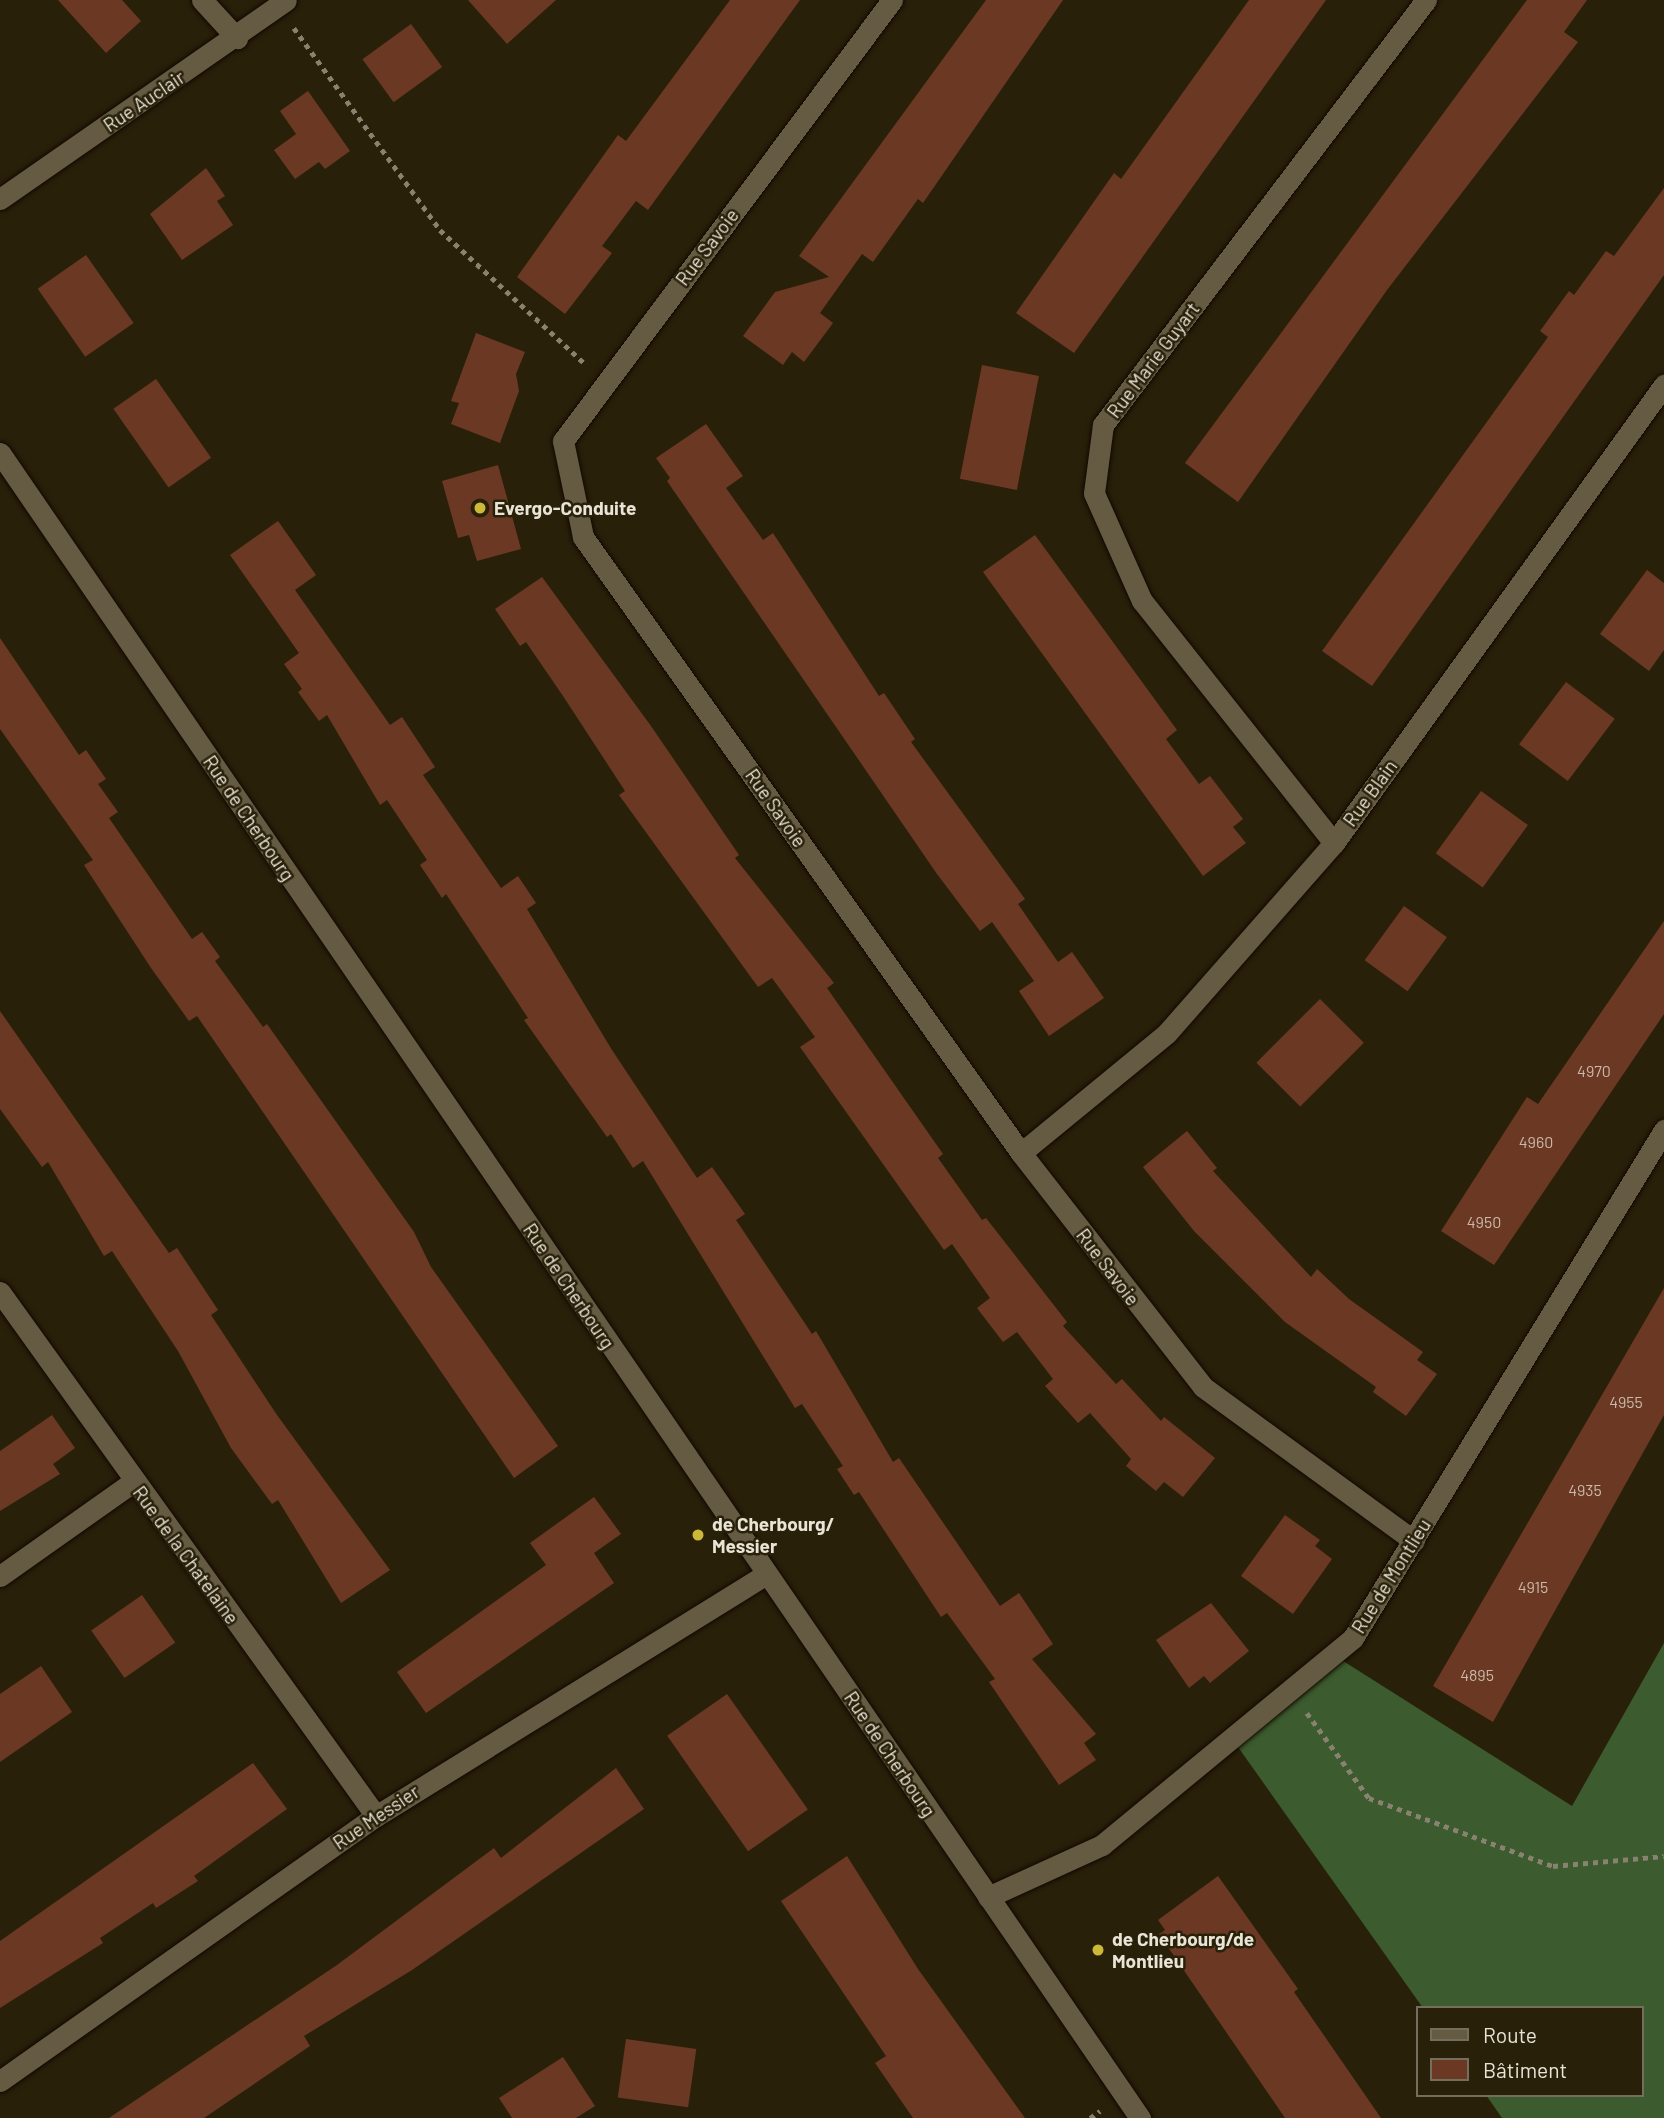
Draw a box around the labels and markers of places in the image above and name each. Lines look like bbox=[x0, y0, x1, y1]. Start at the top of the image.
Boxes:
place label: Evergo-Conduite bbox=[494, 497, 636, 519]
marker: Evergo-Conduite bbox=[472, 500, 488, 516]
place label: de Cherbourg/ Messier bbox=[712, 1513, 834, 1557]
marker: de Cherbourg/ Messier bbox=[690, 1527, 706, 1543]
place label: de Cherbourg/de Montlieu bbox=[1112, 1928, 1254, 1972]
marker: de Cherbourg/de Montlieu bbox=[1090, 1942, 1106, 1958]

